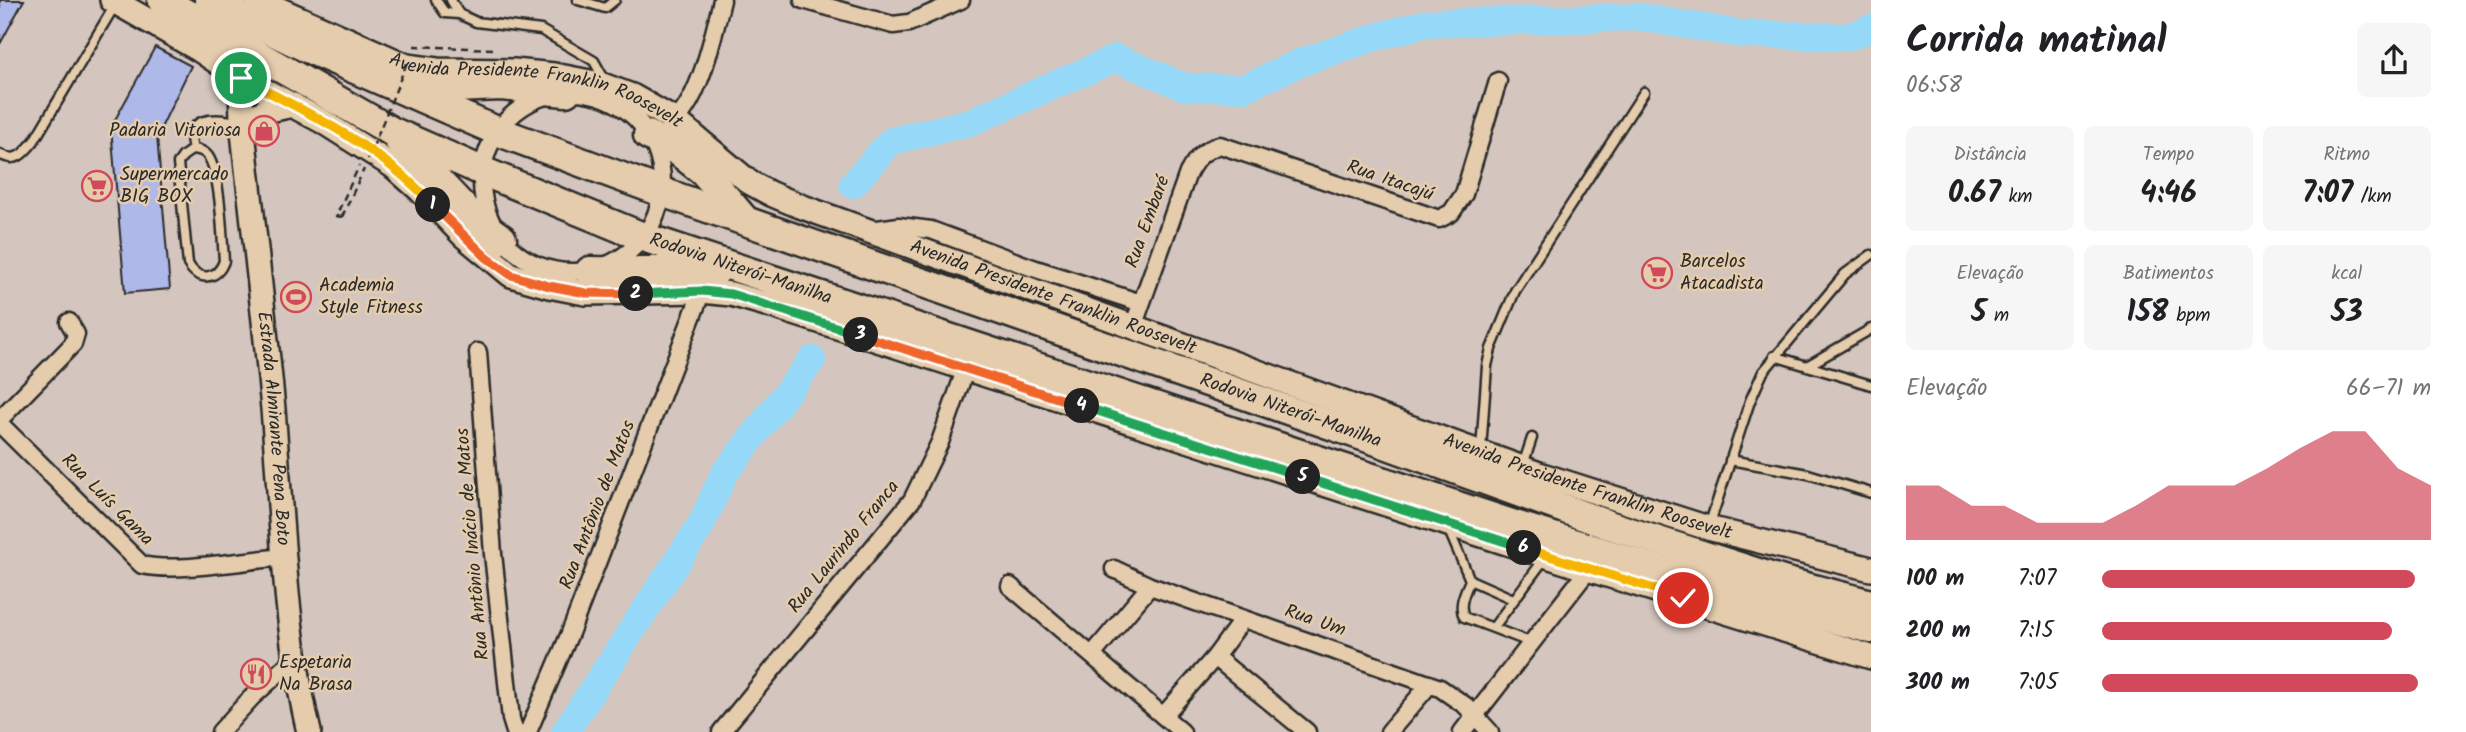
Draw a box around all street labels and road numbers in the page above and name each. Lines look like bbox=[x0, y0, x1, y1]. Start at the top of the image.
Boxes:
street label: Avenida Presidente Franklin Roosevelt bbox=[384, 45, 690, 136]
street label: Rua Itacajú bbox=[1342, 152, 1438, 210]
street label: Rua Embaré bbox=[1117, 171, 1179, 272]
street label: Rodovia Niterói-Manilha bbox=[645, 225, 836, 313]
street label: Avenida Presidente Franklin Roosevelt bbox=[906, 232, 1201, 364]
street label: Estrada Almirante Pena Boto bbox=[248, 310, 298, 547]
street label: Rodovia Niterói-Manilha bbox=[1196, 365, 1386, 456]
street label: Rua Antônio de Matos bbox=[552, 416, 644, 594]
street label: Avenida Presidente Franklin Roosevelt bbox=[1439, 425, 1736, 549]
street label: Rua Antônio Inácio de Matos bbox=[448, 427, 498, 661]
street label: Rua Luís Gama bbox=[54, 447, 160, 553]
street label: Rua Laurindo Franca bbox=[781, 474, 907, 620]
street label: Rua Um bbox=[1280, 597, 1350, 645]

